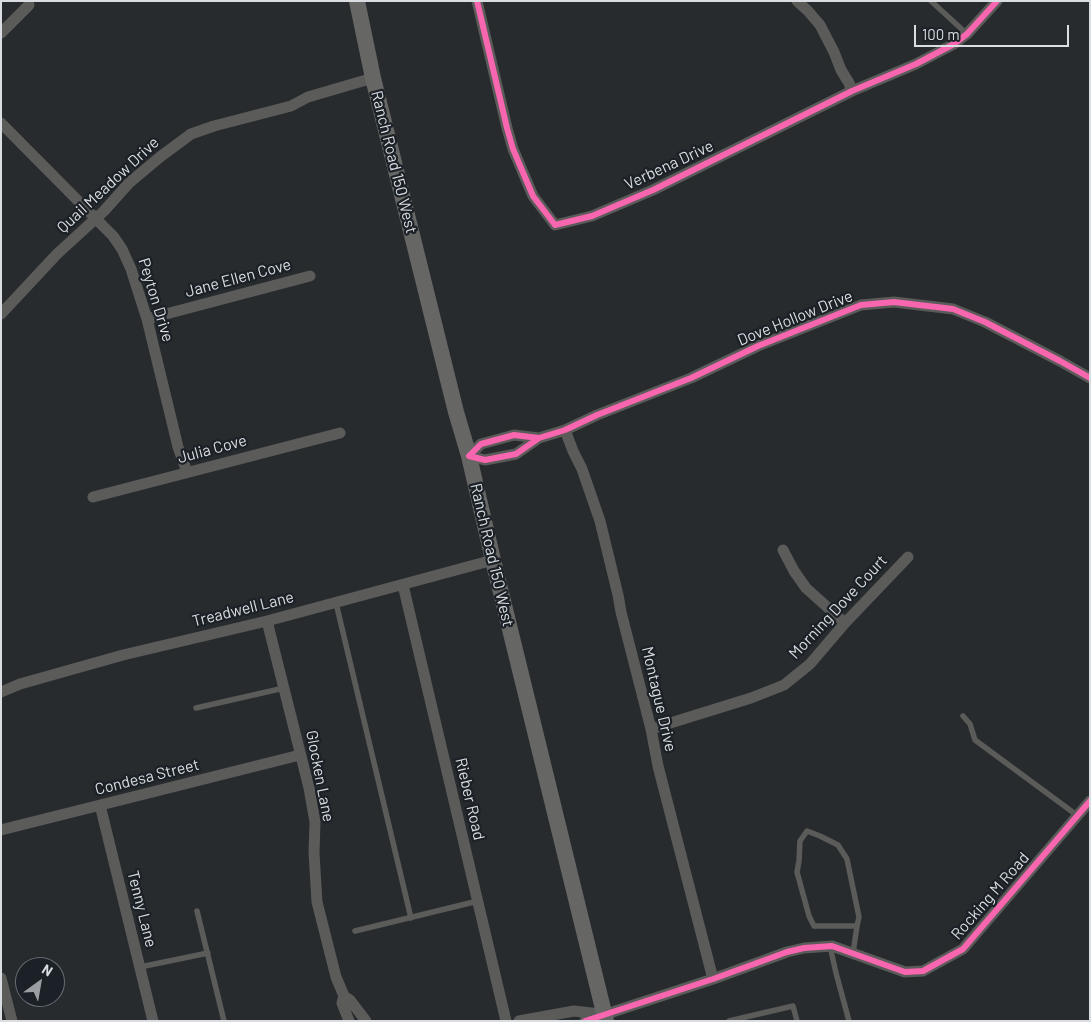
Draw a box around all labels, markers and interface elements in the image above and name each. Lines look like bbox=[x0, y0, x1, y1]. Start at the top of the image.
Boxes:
scale bar bbox=[916, 15, 1071, 47]
text: 100 m bbox=[922, 25, 960, 43]
street label: Ranch Road 150 West bbox=[367, 89, 421, 235]
street label: Quail Meadow Drive bbox=[53, 133, 163, 237]
street label: Verbena Drive bbox=[622, 136, 716, 194]
street label: Jane Ellen Cove bbox=[183, 255, 293, 301]
street label: Peyton Drive bbox=[134, 256, 178, 344]
street label: Dove Hollow Drive bbox=[735, 286, 855, 350]
street label: Julia Cove bbox=[175, 431, 249, 467]
street label: Ranch Road 150 West bbox=[466, 482, 518, 628]
street label: Morning Dove Court bbox=[785, 551, 891, 663]
street label: Treadwell Lane bbox=[190, 587, 296, 631]
street label: Montague Drive bbox=[638, 645, 680, 753]
street label: Glocken Lane bbox=[302, 729, 338, 823]
street label: Condesa Street bbox=[93, 755, 201, 799]
street label: Rieber Road bbox=[451, 756, 489, 842]
street label: Rocking M Road bbox=[947, 848, 1033, 944]
street label: Tenny Lane bbox=[123, 869, 161, 949]
north arrow bbox=[15, 957, 65, 1007]
text: N bbox=[39, 960, 56, 979]

